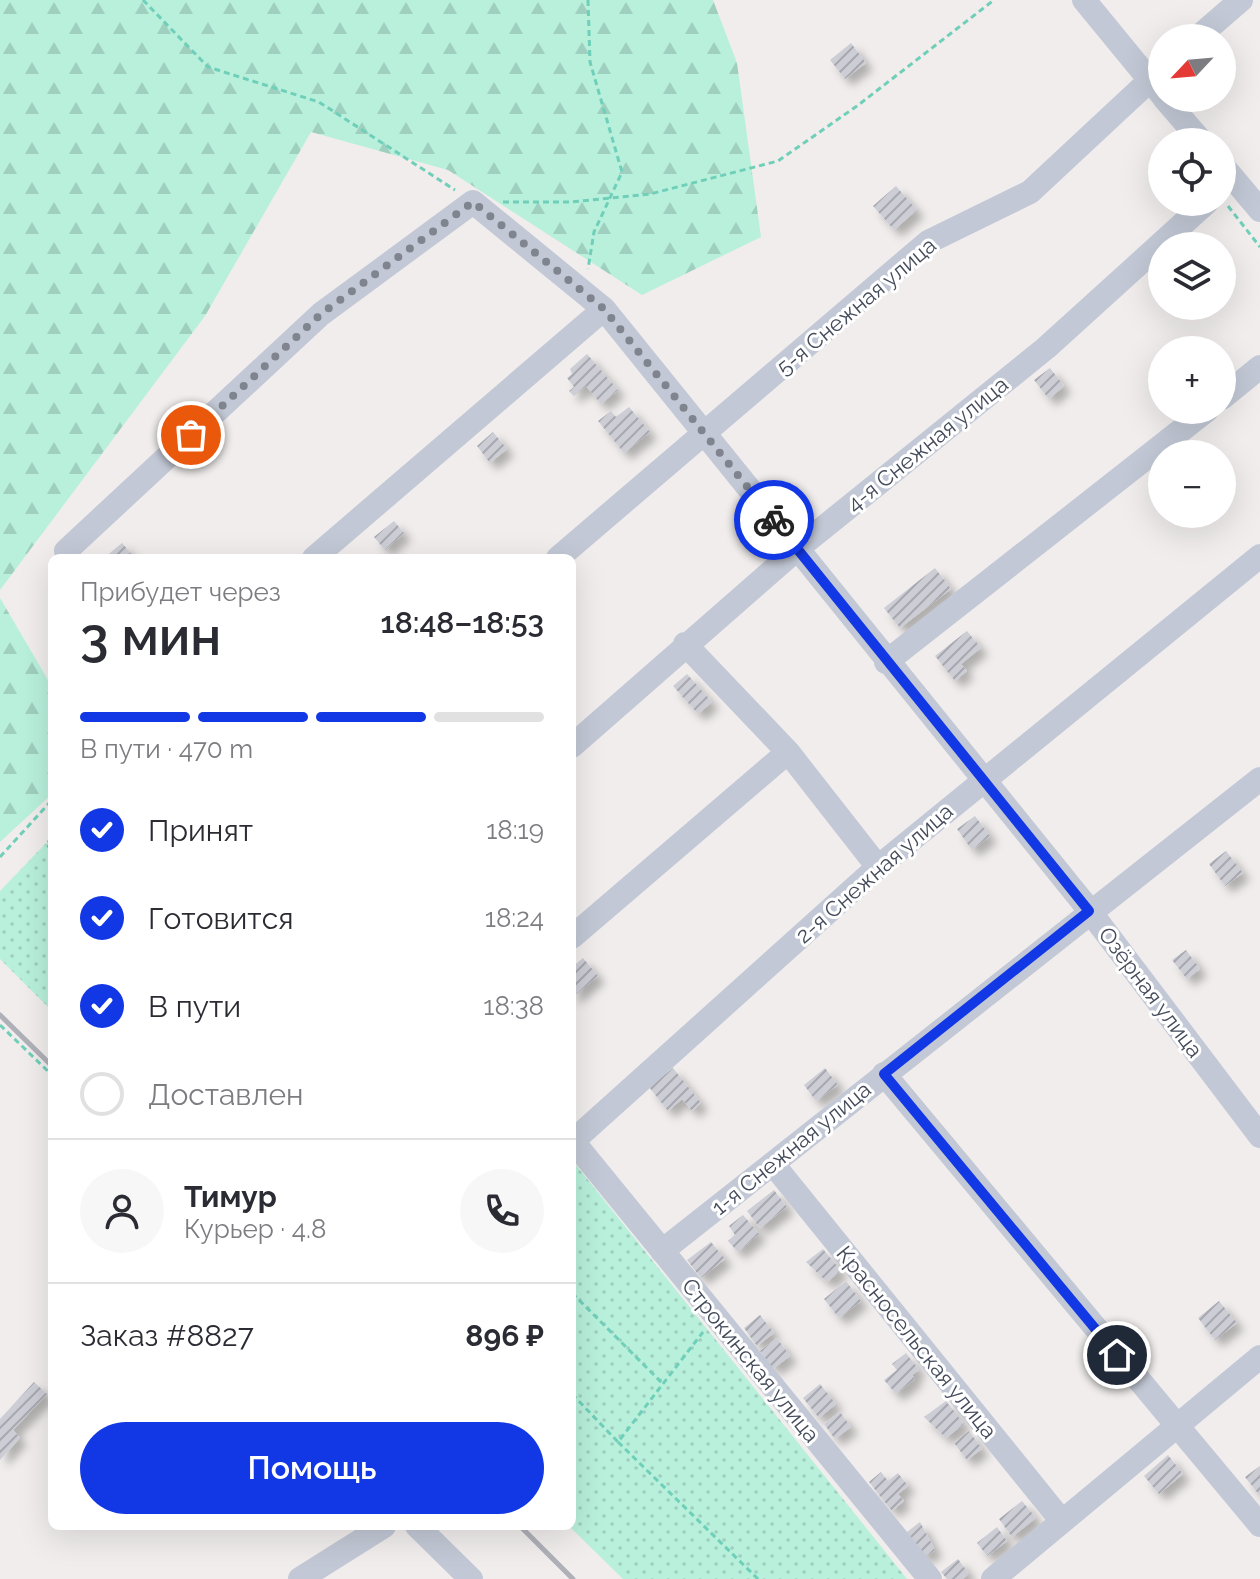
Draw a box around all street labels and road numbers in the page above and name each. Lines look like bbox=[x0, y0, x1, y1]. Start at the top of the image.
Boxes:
street label: 5-я Снежная улица bbox=[771, 232, 941, 380]
street label: 4-я Снежная улица bbox=[841, 371, 1013, 517]
street label: 2-я Снежная улица bbox=[790, 798, 958, 948]
street label: Озёрная улица bbox=[1093, 922, 1209, 1062]
street label: 1-я Снежная улица bbox=[706, 1076, 876, 1220]
street label: Красносельская улица bbox=[831, 1241, 1003, 1443]
street label: Строкинская улица bbox=[677, 1273, 825, 1447]

